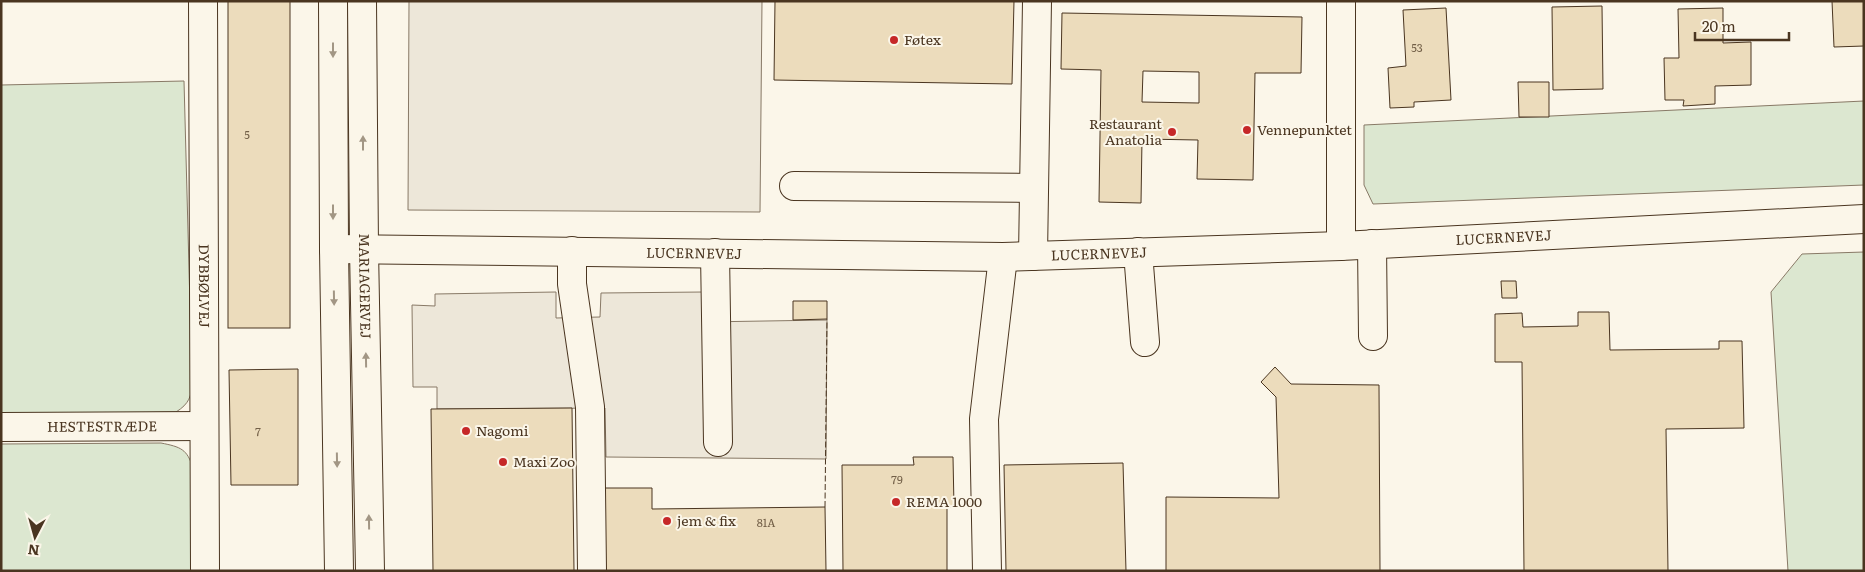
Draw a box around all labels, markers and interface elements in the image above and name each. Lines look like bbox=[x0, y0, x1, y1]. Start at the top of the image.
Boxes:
scale bar bbox=[1695, 10, 1789, 42]
text: 20 m bbox=[1702, 14, 1736, 37]
place label: Føtex bbox=[904, 29, 941, 49]
marker: Føtex bbox=[888, 34, 900, 46]
house number: 53 bbox=[1411, 39, 1423, 55]
one-way arrow bbox=[329, 42, 337, 58]
place label: Restaurant Anatolia bbox=[1089, 113, 1162, 149]
place label: Vennepunktet bbox=[1257, 119, 1352, 139]
marker: Vennepunktet bbox=[1241, 124, 1253, 136]
house number: 5 bbox=[244, 126, 250, 142]
marker: Restaurant Anatolia bbox=[1166, 126, 1178, 138]
one-way arrow bbox=[359, 135, 367, 151]
one-way arrow bbox=[329, 205, 337, 221]
street label: LUCERNEVEJ bbox=[1455, 224, 1552, 249]
street label: MARIAGERVEJ bbox=[355, 233, 377, 339]
street label: LUCERNEVEJ bbox=[1051, 241, 1147, 264]
street label: LUCERNEVEJ bbox=[646, 242, 742, 263]
street label: DYBBØLVEJ bbox=[195, 244, 215, 328]
one-way arrow bbox=[330, 290, 338, 306]
one-way arrow bbox=[362, 351, 370, 367]
street label: HESTESTRÆDE bbox=[47, 415, 157, 436]
place label: Nagomi bbox=[476, 420, 529, 440]
house number: 7 bbox=[255, 423, 261, 439]
marker: Nagomi bbox=[460, 425, 472, 437]
place label: Maxi Zoo bbox=[513, 451, 575, 471]
one-way arrow bbox=[333, 453, 341, 469]
marker: Maxi Zoo bbox=[497, 456, 509, 468]
house number: 79 bbox=[891, 471, 903, 487]
place label: REMA 1000 bbox=[906, 491, 982, 511]
marker: REMA 1000 bbox=[890, 496, 902, 508]
place label: jem & fix bbox=[677, 510, 736, 530]
north arrow bbox=[10, 512, 60, 562]
one-way arrow bbox=[365, 514, 373, 530]
house number: 81A bbox=[757, 514, 775, 530]
marker: jem & fix bbox=[661, 515, 673, 527]
text: N bbox=[26, 540, 40, 561]

